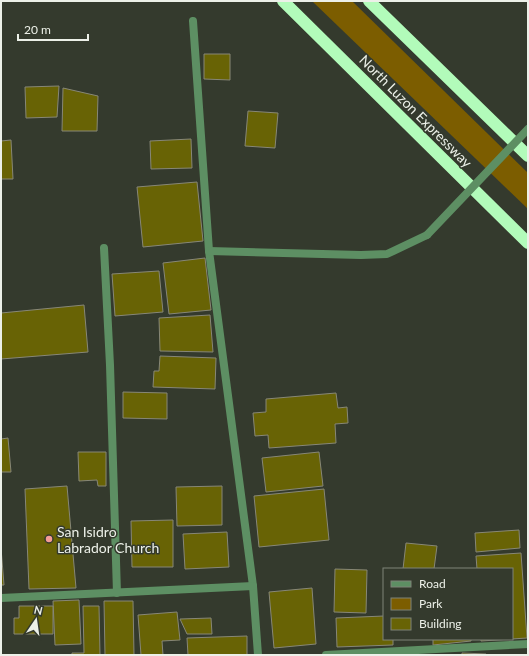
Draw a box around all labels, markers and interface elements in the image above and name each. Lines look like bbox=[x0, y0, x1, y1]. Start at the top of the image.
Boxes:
scale bar bbox=[18, 16, 88, 42]
text: 20 m bbox=[24, 22, 51, 37]
street label: North Luzon Expressway bbox=[356, 51, 476, 171]
place label: San Isidro Labrador Church bbox=[57, 523, 159, 556]
marker: San Isidro Labrador Church bbox=[44, 534, 54, 544]
legend bbox=[383, 568, 513, 640]
text: Road bbox=[419, 576, 446, 591]
text: Park bbox=[419, 596, 443, 611]
north arrow bbox=[16, 600, 56, 640]
text: N bbox=[33, 602, 44, 617]
text: Building bbox=[419, 616, 462, 631]

